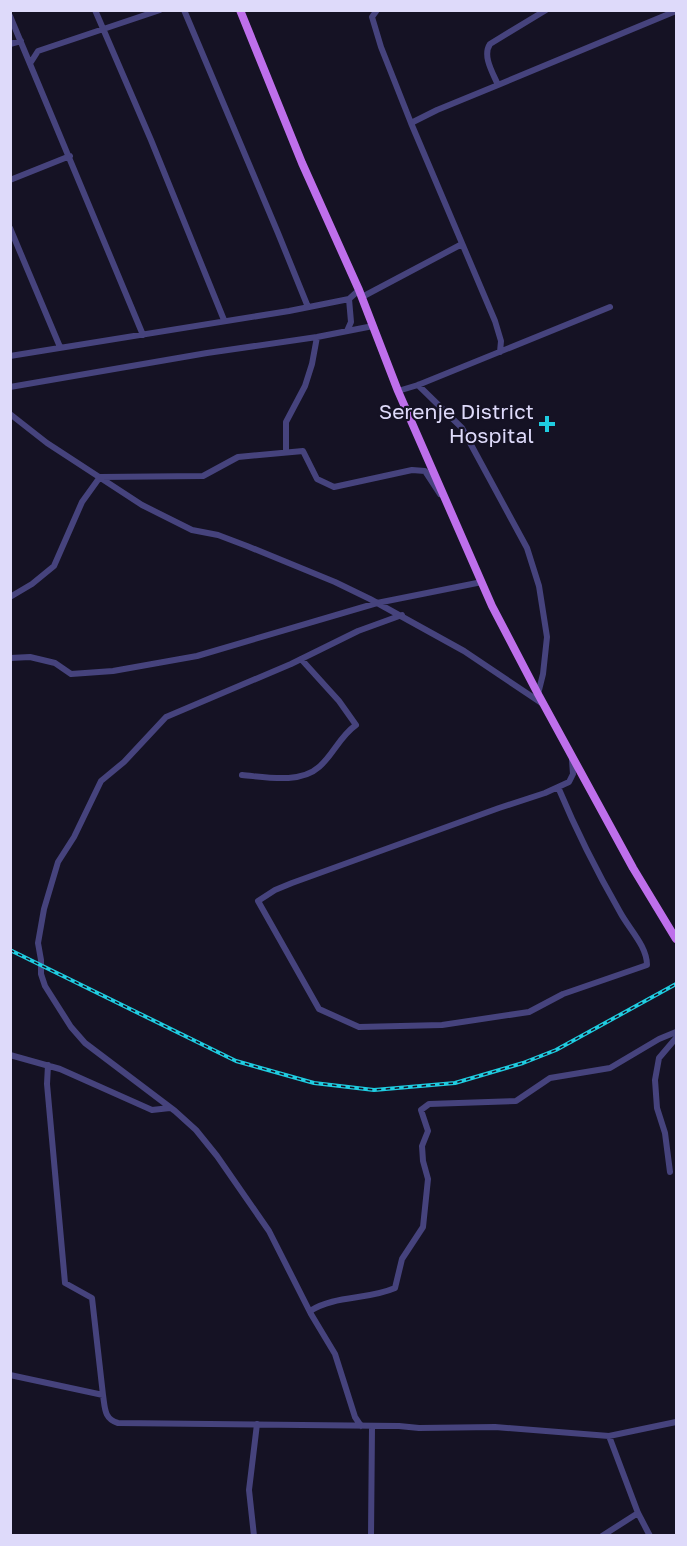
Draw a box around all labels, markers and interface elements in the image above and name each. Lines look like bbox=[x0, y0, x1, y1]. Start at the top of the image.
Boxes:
place label: Serenje District Hospital bbox=[379, 398, 534, 448]
marker: Serenje District Hospital bbox=[538, 415, 556, 433]

